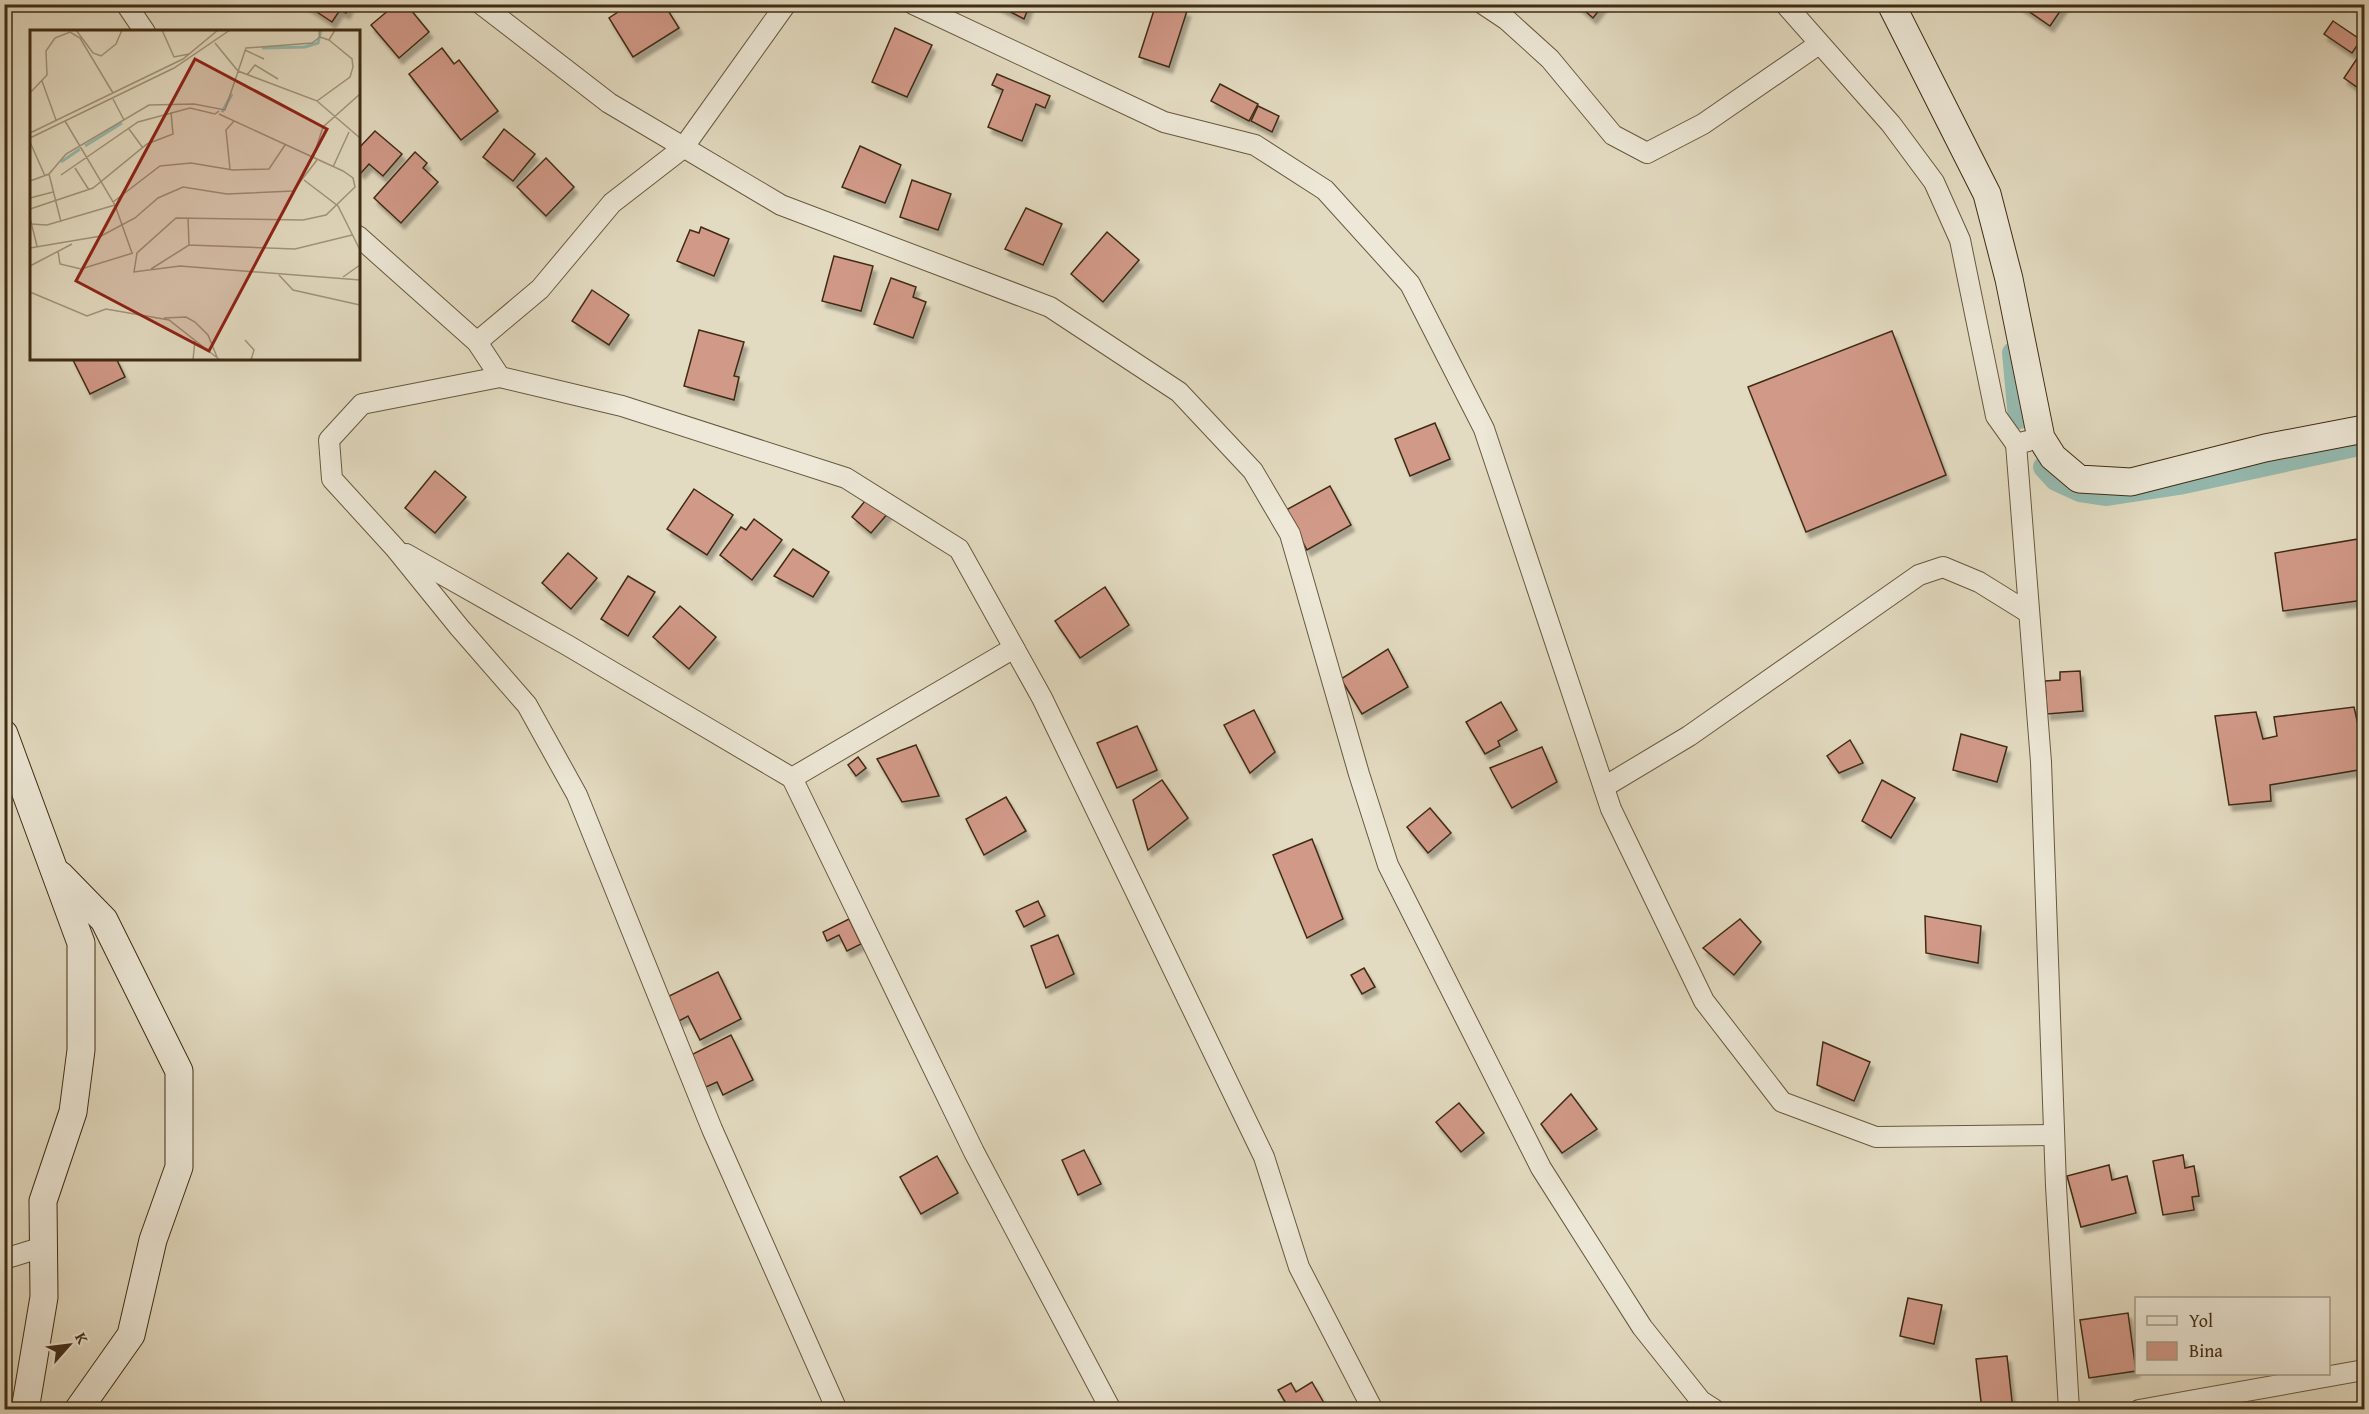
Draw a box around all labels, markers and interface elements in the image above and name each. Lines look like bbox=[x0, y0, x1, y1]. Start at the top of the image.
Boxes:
inset map bbox=[30, 30, 360, 360]
legend bbox=[2135, 1297, 2330, 1375]
text: Yol bbox=[2189, 1307, 2213, 1334]
north arrow bbox=[39, 1315, 99, 1375]
text: K bbox=[69, 1328, 96, 1349]
text: Bina bbox=[2189, 1337, 2223, 1364]

